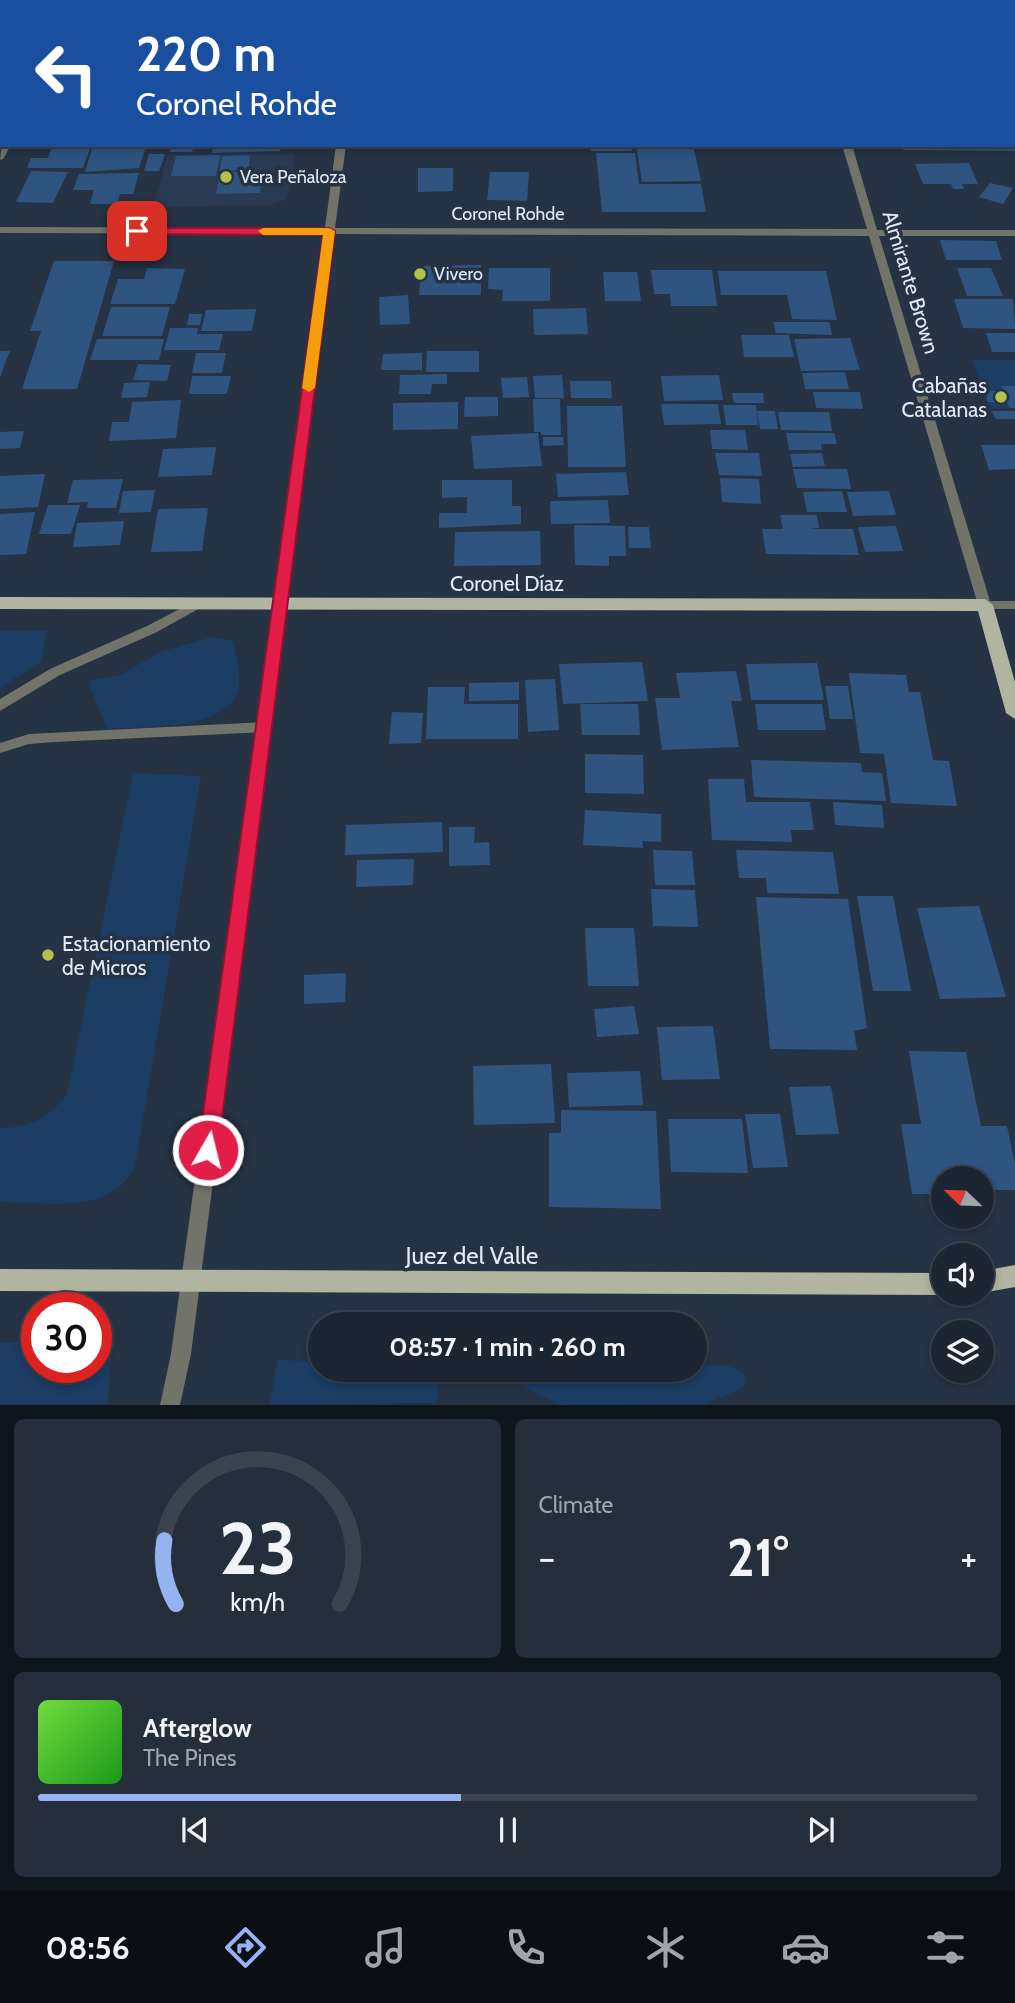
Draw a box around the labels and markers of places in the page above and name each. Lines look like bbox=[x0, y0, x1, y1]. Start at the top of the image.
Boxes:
place label: Vera Peñaloza bbox=[240, 166, 347, 188]
marker: Vera Peñaloza bbox=[218, 169, 234, 185]
pin bbox=[107, 201, 167, 261]
place label: Vivero bbox=[434, 263, 483, 285]
marker: Vivero bbox=[412, 266, 428, 282]
place label: Cabañas Catalanas bbox=[901, 373, 987, 422]
marker: Cabañas Catalanas bbox=[993, 389, 1009, 405]
place label: Estacionamiento de Micros bbox=[62, 931, 210, 980]
marker: Estacionamiento de Micros bbox=[40, 947, 56, 963]

